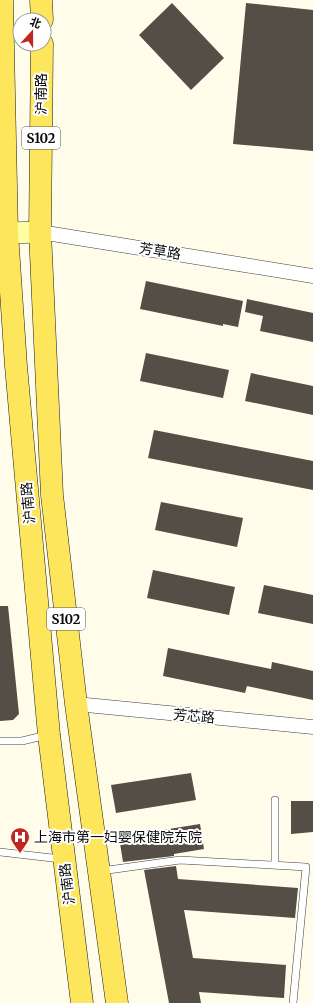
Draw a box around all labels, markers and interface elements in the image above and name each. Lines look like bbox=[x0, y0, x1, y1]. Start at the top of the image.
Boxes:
north arrow bbox=[12, 12, 52, 52]
text: 北 bbox=[28, 14, 43, 31]
street label: 沪南路 bbox=[32, 73, 50, 115]
road number: S102 bbox=[22, 127, 60, 149]
street label: 芳草路 bbox=[138, 239, 182, 263]
street label: 沪南路 bbox=[17, 481, 39, 525]
road number: S102 bbox=[47, 608, 85, 630]
street label: 芳芯路 bbox=[172, 705, 216, 727]
hospital icon: 上海市第一妇婴保健院东院 bbox=[9, 826, 31, 854]
place label: 上海市第一妇婴保健院东院 bbox=[34, 828, 202, 846]
street label: 沪南路 bbox=[56, 862, 78, 906]

